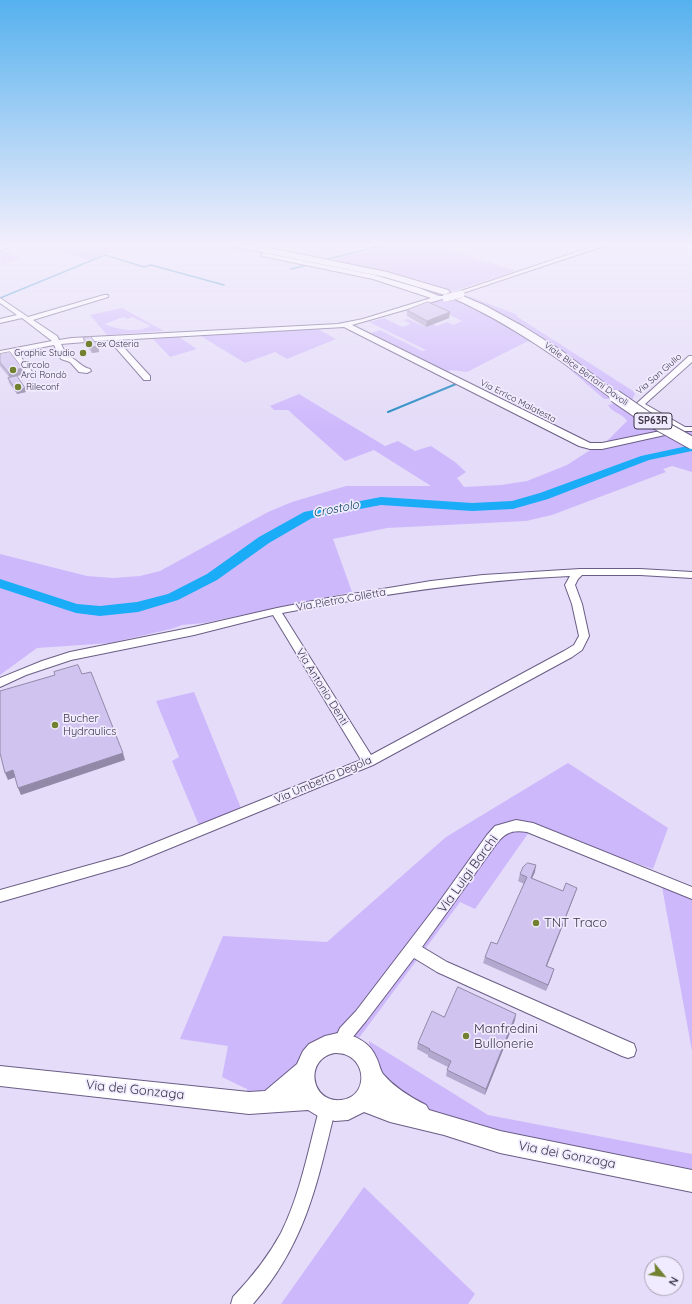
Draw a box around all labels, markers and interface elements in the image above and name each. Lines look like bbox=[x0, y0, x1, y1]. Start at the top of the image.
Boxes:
marker: ex Osteria bbox=[84, 339, 94, 349]
place label: ex Osteria bbox=[97, 339, 139, 349]
street label: Viale Bice Bertani Davoli bbox=[542, 340, 630, 408]
place label: Graphic Studio bbox=[14, 348, 75, 358]
marker: Graphic Studio bbox=[78, 348, 88, 358]
street label: Via San Giulio bbox=[634, 351, 684, 397]
place label: Circolo Arci Rondò bbox=[21, 360, 67, 381]
marker: Circolo Arci Rondò bbox=[8, 365, 18, 375]
street label: Via Errico Malatesta bbox=[478, 377, 558, 425]
marker: Rileconf bbox=[13, 382, 23, 392]
place label: Rileconf bbox=[26, 382, 60, 392]
road number: SP63R bbox=[634, 413, 672, 429]
water label: Crostolo bbox=[312, 498, 360, 520]
street label: Via Pietro Colletta bbox=[295, 586, 387, 614]
street label: Via Antonio Denti bbox=[293, 646, 351, 728]
place label: Bucher Hydraulics bbox=[63, 712, 116, 738]
marker: Bucher Hydraulics bbox=[50, 720, 60, 730]
street label: Via Umberto Degola bbox=[272, 754, 374, 806]
street label: Via Luigi Barchi bbox=[435, 832, 501, 916]
place label: TNT Traco bbox=[544, 915, 607, 931]
marker: TNT Traco bbox=[531, 918, 541, 928]
place label: Manfredini Bullonerie bbox=[474, 1021, 538, 1052]
marker: Manfredini Bullonerie bbox=[461, 1031, 471, 1041]
street label: Via dei Gonzaga bbox=[85, 1077, 185, 1103]
street label: Via dei Gonzaga bbox=[517, 1138, 617, 1172]
north arrow bbox=[644, 1256, 684, 1296]
text: N bbox=[666, 1274, 682, 1288]

